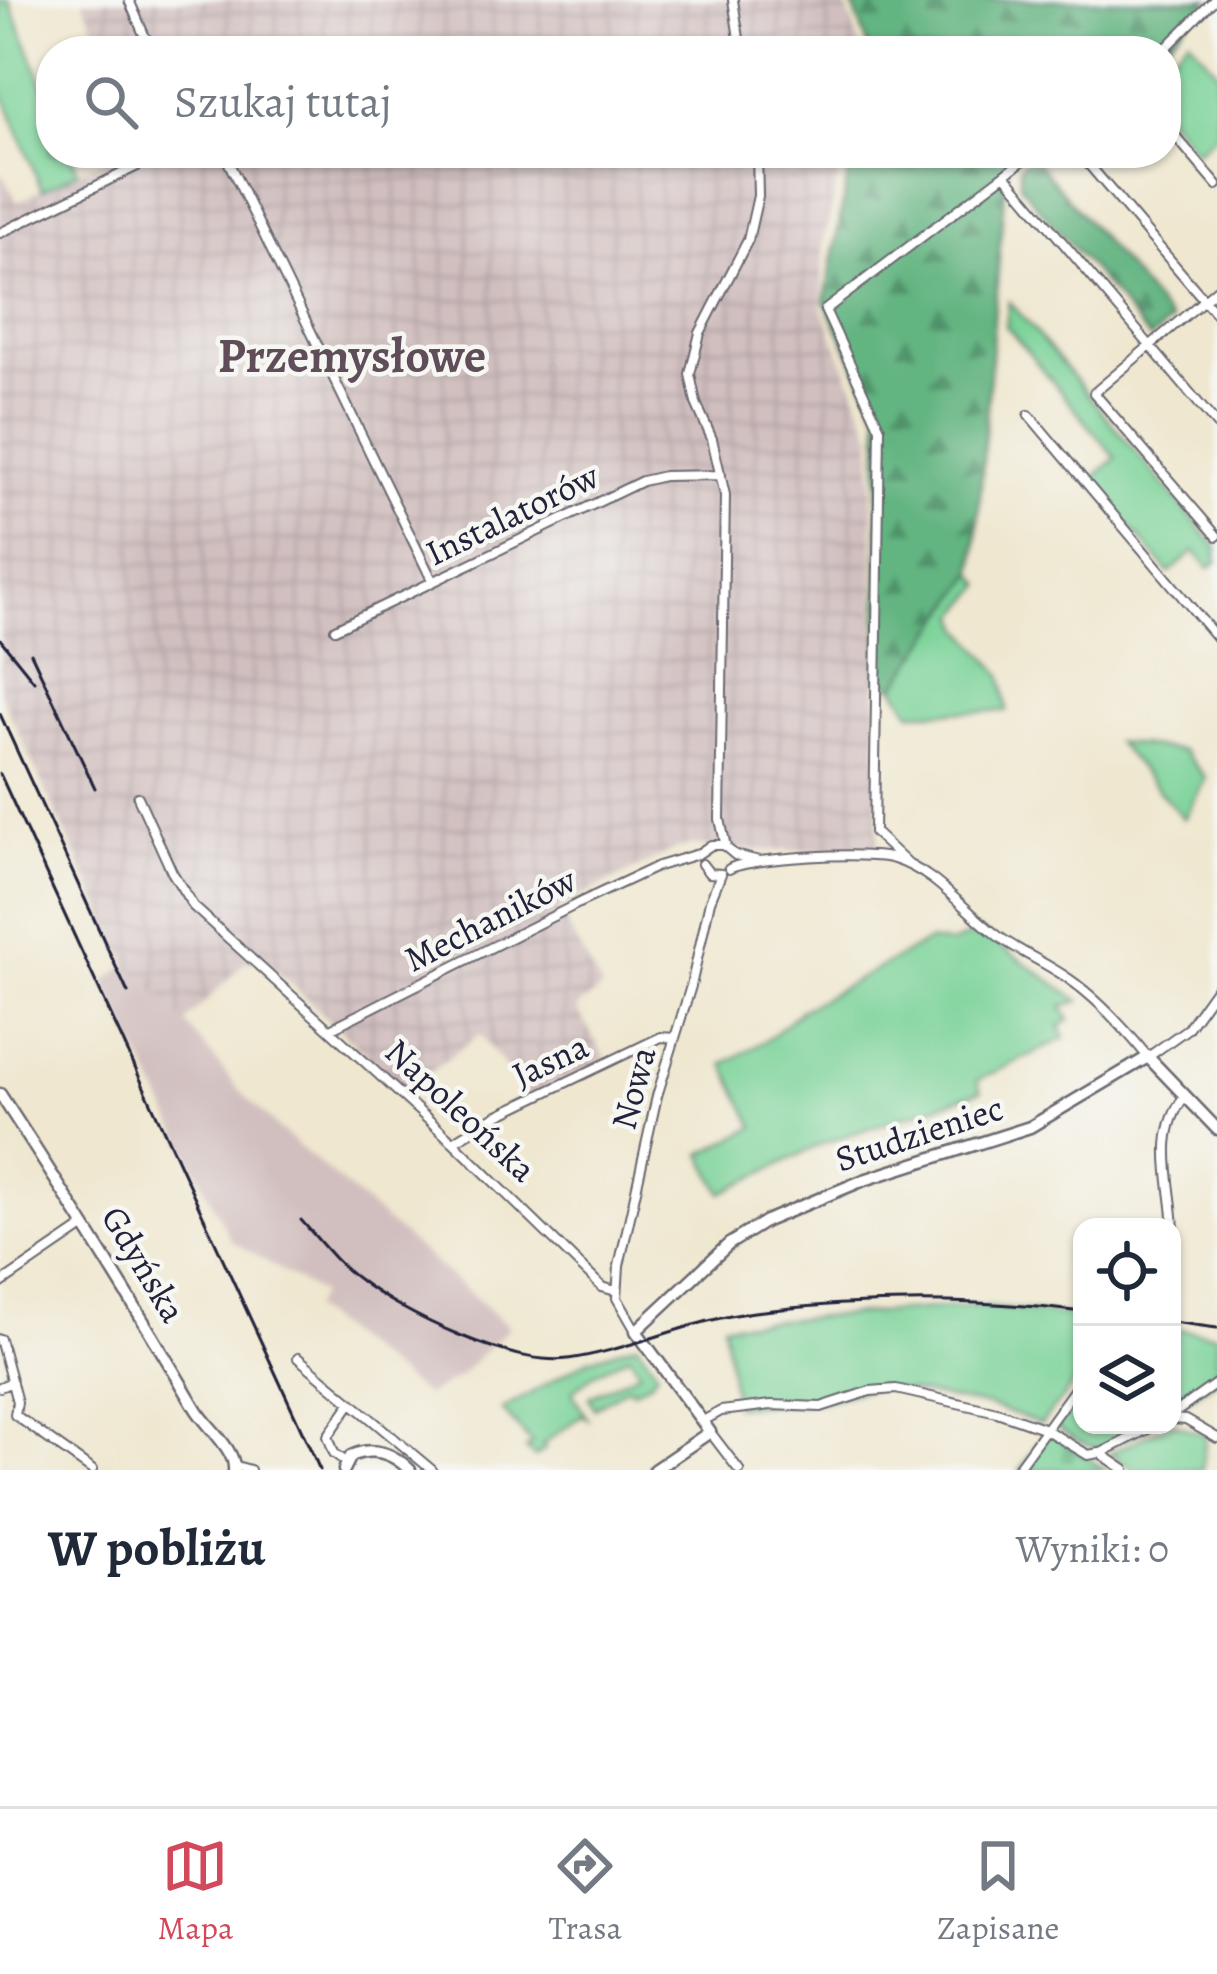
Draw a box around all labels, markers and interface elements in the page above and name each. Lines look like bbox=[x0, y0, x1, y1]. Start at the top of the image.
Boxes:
search box bbox=[36, 36, 1181, 168]
icon: search bbox=[78, 69, 144, 135]
text: Szukaj tutaj bbox=[174, 71, 392, 133]
district label: Przemysłowe bbox=[218, 323, 486, 389]
street label: Instalatorów bbox=[417, 451, 607, 577]
street label: Mechaników bbox=[396, 854, 585, 983]
street label: Jasna bbox=[504, 1021, 596, 1099]
street label: Napoleońska bbox=[375, 1027, 547, 1193]
street label: Nowa bbox=[598, 1041, 668, 1135]
street label: Studzieniec bbox=[829, 1083, 1009, 1183]
street label: Gdyńska bbox=[90, 1197, 198, 1331]
map controls bbox=[1073, 1218, 1181, 1434]
button: locate bbox=[1073, 1218, 1181, 1326]
button: layers bbox=[1073, 1326, 1181, 1434]
text: W pobliżu bbox=[48, 1513, 265, 1583]
text: Wyniki: 0 bbox=[1016, 1522, 1169, 1575]
tab: Mapa bbox=[158, 1833, 233, 1950]
tab: Trasa bbox=[549, 1833, 622, 1950]
tab: Zapisane bbox=[937, 1833, 1059, 1950]

